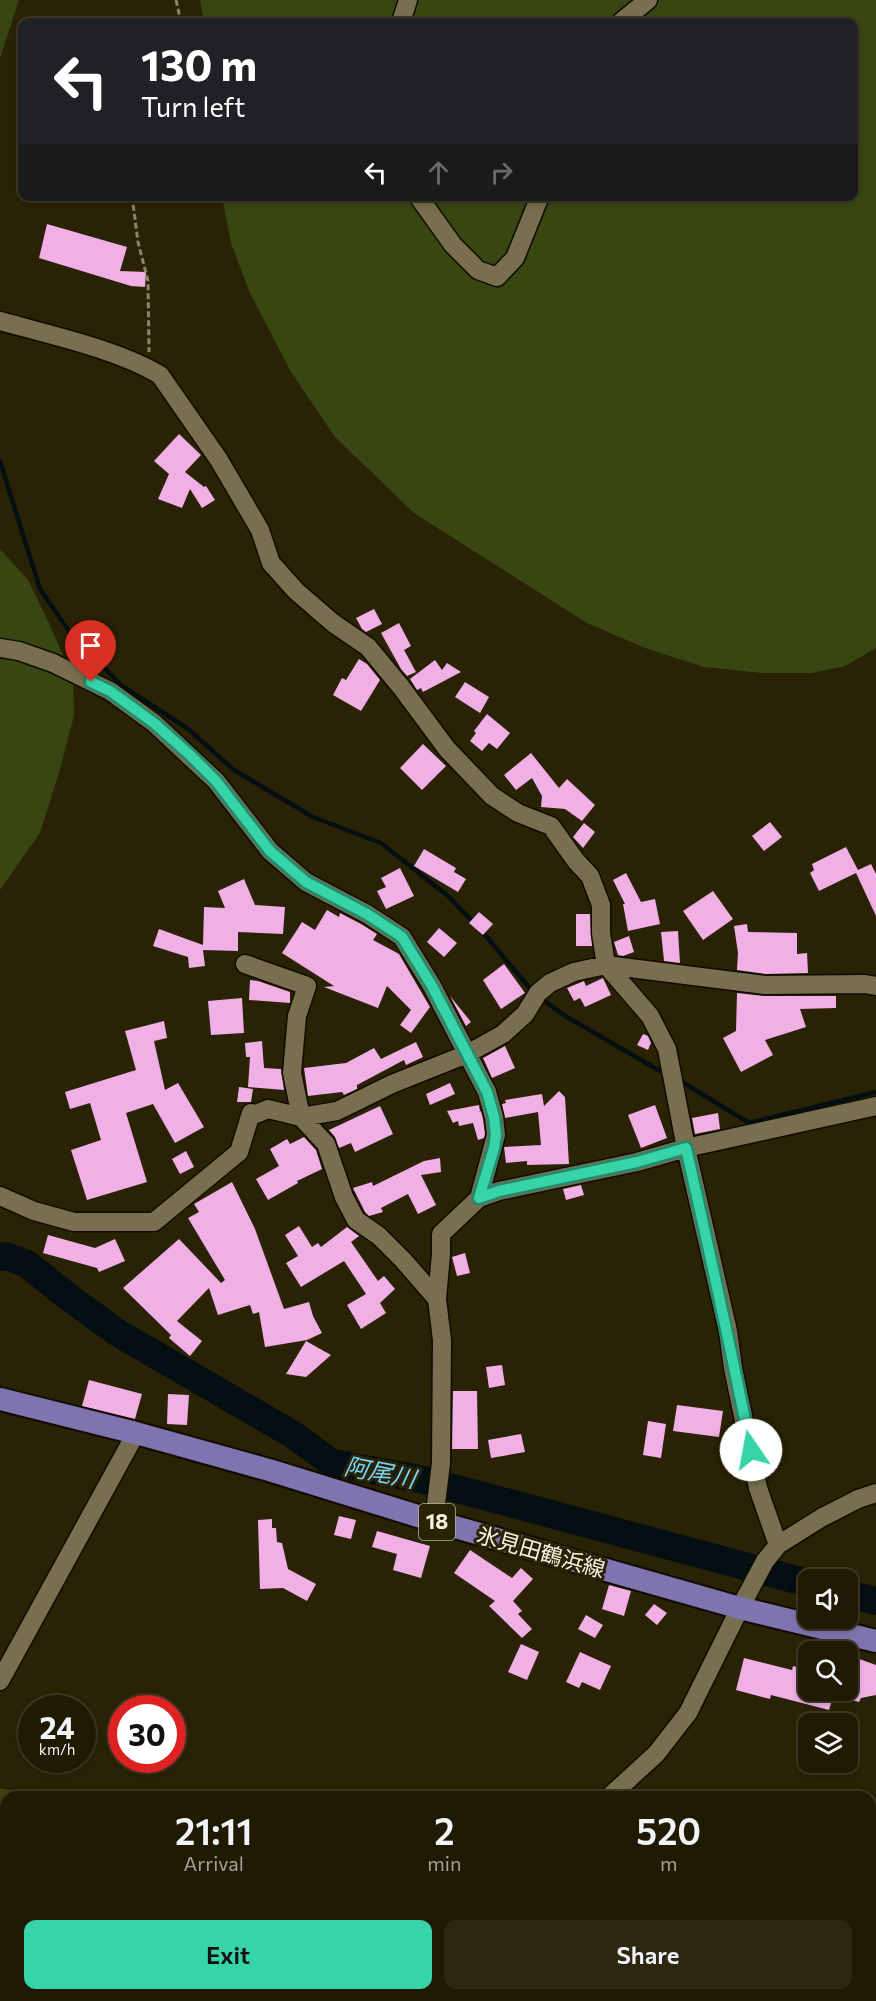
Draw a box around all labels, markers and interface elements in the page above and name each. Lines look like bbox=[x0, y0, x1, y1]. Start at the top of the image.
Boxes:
text: 130 m bbox=[141, 38, 257, 90]
icon: left bbox=[42, 42, 120, 120]
text: Turn left bbox=[141, 90, 245, 123]
icon: left bbox=[359, 156, 392, 189]
icon: ahead bbox=[422, 156, 455, 189]
icon: right bbox=[485, 156, 518, 189]
pin bbox=[65, 620, 116, 682]
icon: arrive bbox=[74, 629, 107, 662]
position arrow bbox=[719, 1418, 783, 1482]
water label: 阿尾川 bbox=[342, 1450, 421, 1493]
road number: 18 bbox=[419, 1504, 455, 1540]
street label: 氷見田鶴浜線 bbox=[474, 1520, 608, 1583]
map controls bbox=[798, 1569, 858, 1773]
button: sound bbox=[798, 1569, 858, 1629]
button: search bbox=[798, 1641, 858, 1701]
speed limit sign: 30 bbox=[108, 1695, 186, 1773]
text: 24 bbox=[39, 1708, 75, 1745]
button: layers bbox=[798, 1713, 858, 1773]
text: km/h bbox=[39, 1740, 75, 1758]
text: 21:11 bbox=[175, 1808, 252, 1852]
text: 2 bbox=[434, 1808, 455, 1852]
text: 520 bbox=[636, 1808, 701, 1852]
text: Arrival bbox=[183, 1851, 244, 1875]
text: min bbox=[427, 1851, 461, 1875]
text: m bbox=[660, 1851, 677, 1875]
button: Exit bbox=[24, 1920, 432, 1989]
button: Share bbox=[444, 1920, 852, 1989]

